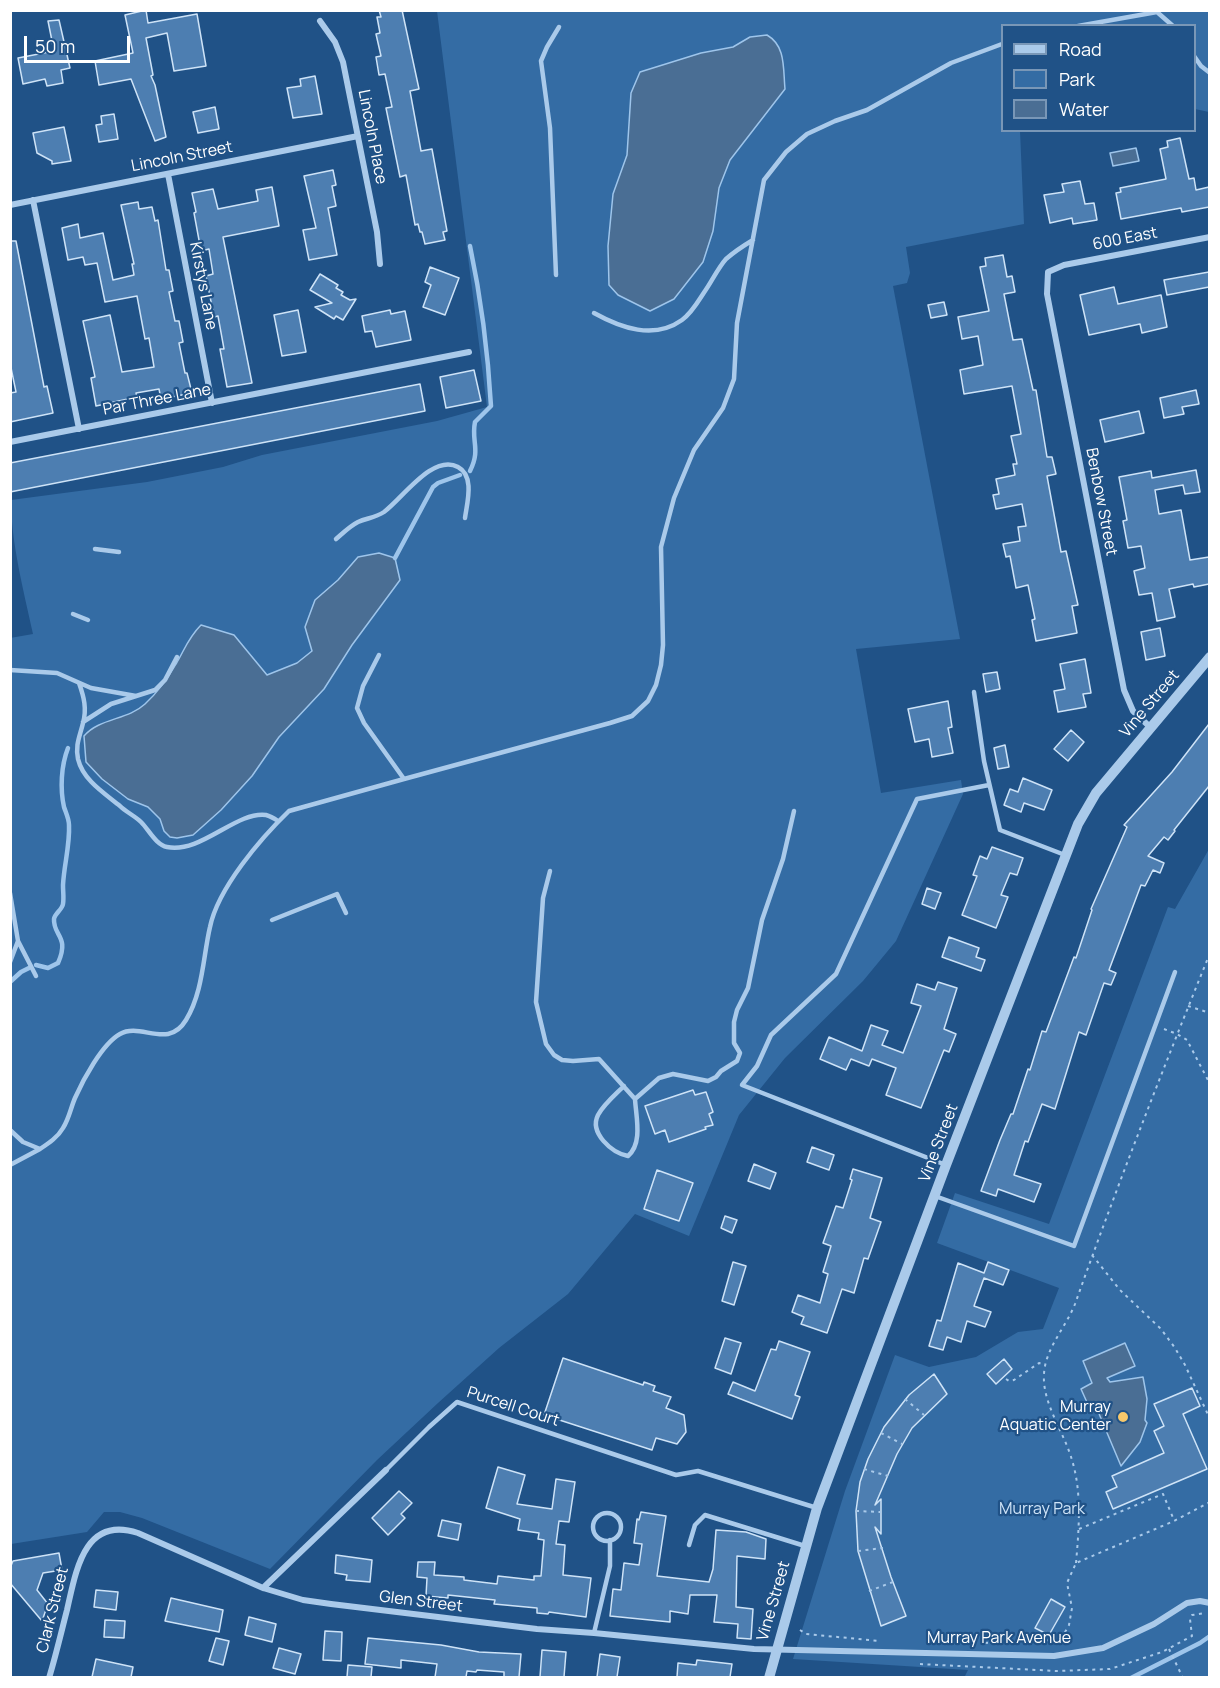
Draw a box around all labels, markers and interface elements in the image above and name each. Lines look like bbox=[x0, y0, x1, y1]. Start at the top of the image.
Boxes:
scale bar bbox=[27, 24, 134, 62]
legend bbox=[1001, 24, 1196, 132]
text: 50 m bbox=[35, 34, 75, 58]
text: Road bbox=[1059, 37, 1102, 61]
text: Park bbox=[1059, 67, 1095, 91]
street label: Lincoln Place bbox=[353, 88, 391, 186]
text: Water bbox=[1059, 97, 1109, 121]
street label: Lincoln Street bbox=[130, 138, 234, 176]
street label: 600 East bbox=[1091, 223, 1159, 255]
street label: Kirstys Lane bbox=[185, 240, 221, 332]
street label: Par Three Lane bbox=[101, 380, 213, 420]
street label: Benbow Street bbox=[1081, 446, 1121, 558]
street label: Vine Street bbox=[1116, 666, 1184, 742]
street label: Vine Street bbox=[915, 1101, 963, 1185]
street label: Purcell Court bbox=[464, 1383, 562, 1431]
place label: Murray Aquatic Center bbox=[1000, 1398, 1111, 1436]
marker: Murray Aquatic Center bbox=[1116, 1410, 1130, 1424]
park label: Murray Park bbox=[999, 1500, 1085, 1520]
street label: Vine Street bbox=[753, 1559, 795, 1643]
street label: Clark Street bbox=[33, 1565, 73, 1655]
street label: Glen Street bbox=[378, 1587, 464, 1617]
street label: Murray Park Avenue bbox=[927, 1629, 1071, 1649]

